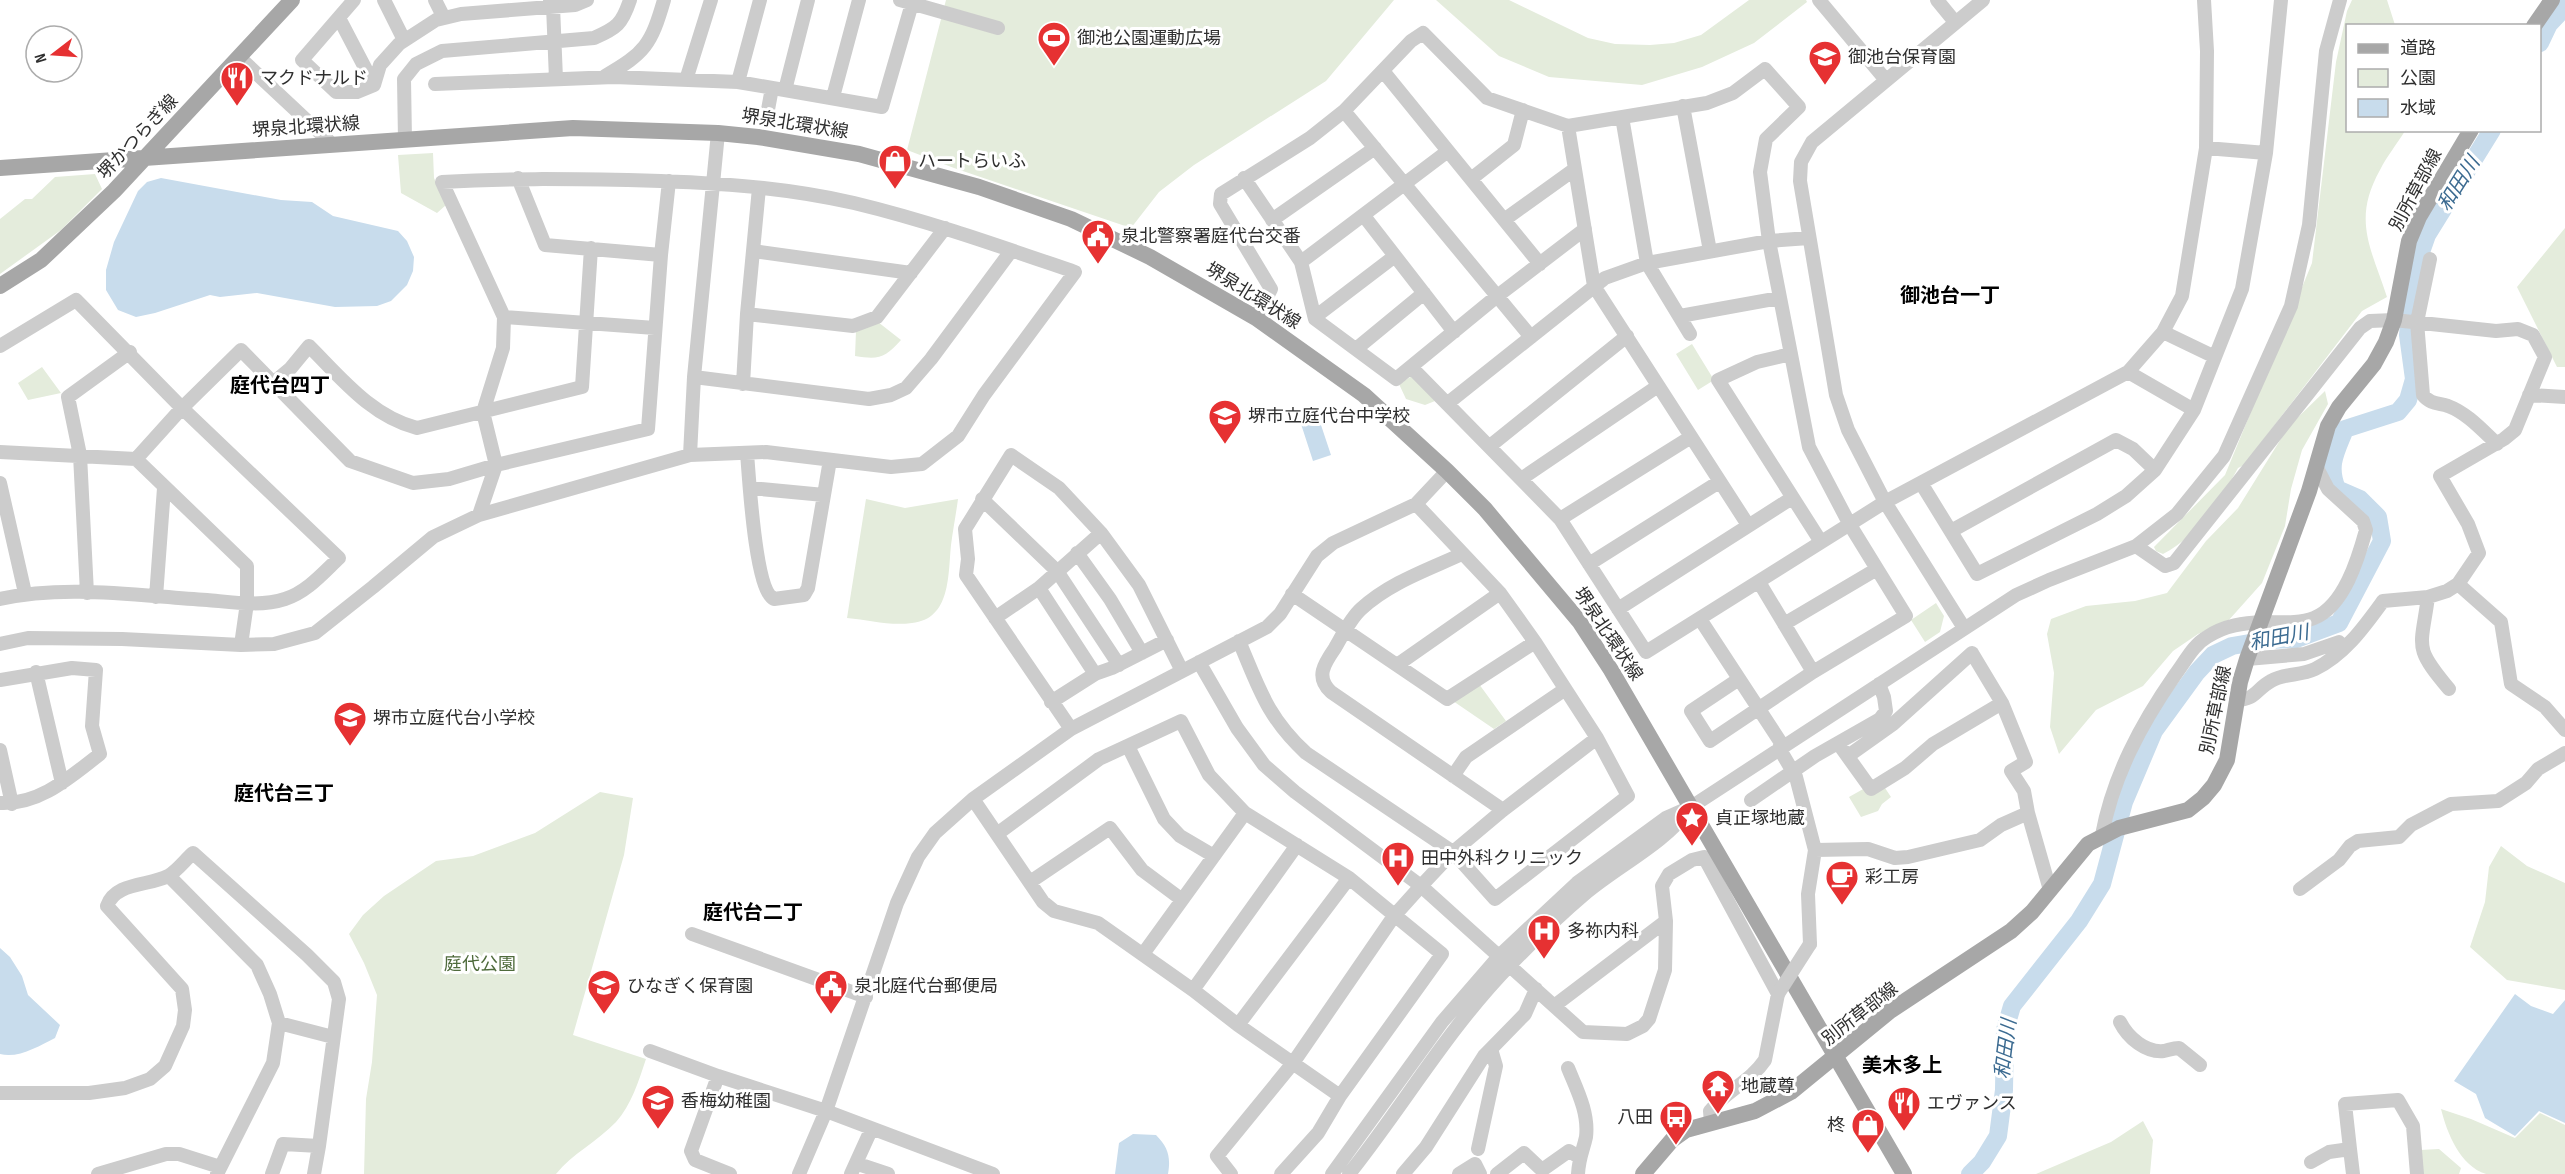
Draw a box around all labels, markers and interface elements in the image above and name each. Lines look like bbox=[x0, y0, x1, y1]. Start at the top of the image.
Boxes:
sports icon: 御池公園運動広場 bbox=[1036, 20, 1072, 67]
north arrow bbox=[24, 24, 84, 84]
legend bbox=[2346, 24, 2541, 132]
place label: 御池公園運動広場 bbox=[1077, 28, 1221, 49]
text: 道路 bbox=[2400, 38, 2436, 59]
school or university icon: 御池台保育園 bbox=[1807, 39, 1843, 86]
place label: 御池台保育園 bbox=[1848, 47, 1956, 68]
text: N bbox=[31, 51, 51, 65]
restaurant icon: マクドナルド bbox=[219, 60, 255, 107]
place label: マクドナルド bbox=[260, 68, 368, 89]
text: 公園 bbox=[2400, 68, 2436, 89]
street label: 堺かつらぎ線 bbox=[93, 90, 183, 184]
text: 水域 bbox=[2400, 98, 2436, 119]
street label: 堺泉北環状線 bbox=[740, 105, 850, 143]
street label: 堺泉北環状線 bbox=[251, 113, 361, 141]
shop icon: ハートらいふ bbox=[877, 143, 913, 190]
street label: 別所草部線 bbox=[2386, 145, 2446, 235]
place label: ハートらいふ bbox=[918, 151, 1026, 172]
water label: 和田川 bbox=[2433, 151, 2486, 216]
public building icon: 泉北警察署庭代台交番 bbox=[1080, 218, 1116, 265]
place label: 泉北警察署庭代台交番 bbox=[1121, 226, 1301, 247]
street label: 堺泉北環状線 bbox=[1202, 258, 1304, 334]
district label: 御池台一丁 bbox=[1900, 284, 2000, 308]
district label: 庭代台四丁 bbox=[230, 374, 330, 398]
school or university icon: 堺市立庭代台中学校 bbox=[1207, 398, 1243, 445]
place label: 堺市立庭代台中学校 bbox=[1248, 406, 1410, 427]
street label: 堺泉北環状線 bbox=[1569, 583, 1647, 685]
water label: 和田川 bbox=[2247, 620, 2313, 656]
street label: 別所草部線 bbox=[2196, 664, 2236, 756]
school or university icon: 堺市立庭代台小学校 bbox=[332, 700, 368, 747]
place label: 堺市立庭代台小学校 bbox=[373, 708, 535, 729]
district label: 庭代台三丁 bbox=[234, 782, 334, 806]
place icon: 貞正塚地蔵 bbox=[1674, 800, 1710, 847]
place label: 貞正塚地蔵 bbox=[1715, 808, 1805, 829]
hospital icon: 田中外科クリニック bbox=[1380, 840, 1416, 887]
place label: 田中外科クリニック bbox=[1421, 848, 1583, 869]
cafe icon: 彩工房 bbox=[1824, 859, 1860, 906]
place label: 彩工房 bbox=[1865, 867, 1919, 888]
district label: 庭代台二丁 bbox=[703, 901, 803, 925]
hospital icon: 多祢内科 bbox=[1526, 913, 1562, 960]
place label: 多祢内科 bbox=[1567, 921, 1639, 942]
park label: 庭代公園 bbox=[444, 954, 516, 975]
school or university icon: ひなぎく保育園 bbox=[586, 968, 622, 1015]
public building icon: 泉北庭代台郵便局 bbox=[813, 968, 849, 1015]
place label: ひなぎく保育園 bbox=[627, 976, 753, 997]
place label: 泉北庭代台郵便局 bbox=[854, 976, 998, 997]
street label: 別所草部線 bbox=[1818, 978, 1902, 1050]
water label: 和田川 bbox=[1990, 1016, 2022, 1080]
district label: 美木多上 bbox=[1862, 1054, 1942, 1078]
temple icon: 地蔵尊 bbox=[1700, 1068, 1736, 1115]
place label: 地蔵尊 bbox=[1741, 1076, 1795, 1097]
school or university icon: 香梅幼稚園 bbox=[640, 1083, 676, 1130]
restaurant icon: エヴァンス bbox=[1886, 1085, 1922, 1132]
place label: 香梅幼稚園 bbox=[681, 1091, 771, 1112]
place label: エヴァンス bbox=[1927, 1093, 2017, 1114]
bus stop icon: 八田 bbox=[1658, 1099, 1694, 1146]
place label: 八田 bbox=[1617, 1107, 1653, 1128]
shop icon: 柊 bbox=[1850, 1107, 1886, 1154]
place label: 柊 bbox=[1827, 1115, 1845, 1136]

